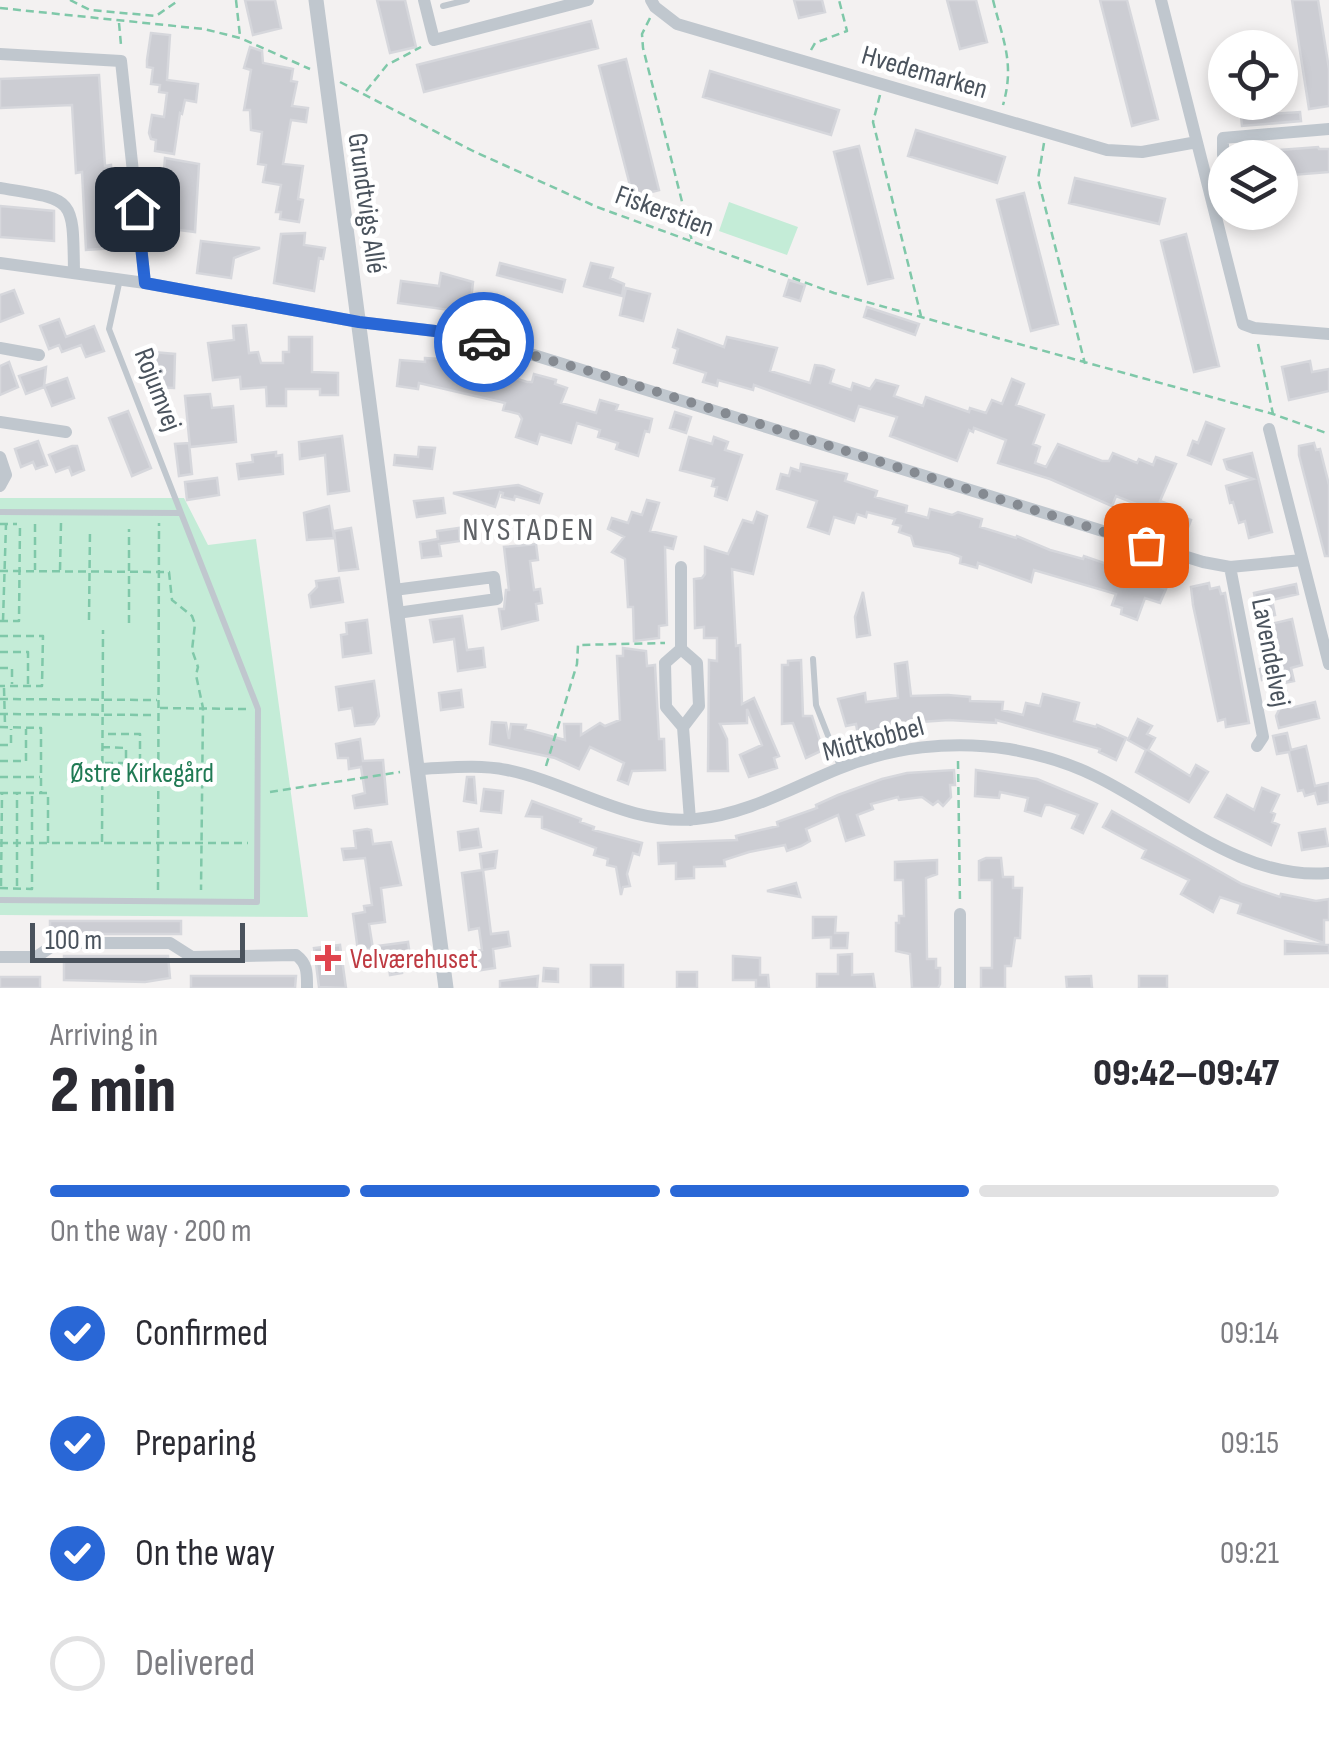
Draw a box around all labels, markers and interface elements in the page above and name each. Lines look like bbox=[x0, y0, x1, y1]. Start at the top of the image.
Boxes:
map controls bbox=[1208, 30, 1298, 230]
button: locate bbox=[1208, 30, 1298, 120]
street label: Hvedemarken bbox=[858, 39, 991, 106]
street label: Grundtvigs Allé bbox=[340, 131, 393, 276]
button: layers bbox=[1208, 140, 1298, 230]
pin bbox=[95, 167, 180, 252]
street label: Fiskerstien bbox=[611, 178, 718, 244]
icon: home bbox=[110, 182, 165, 237]
courier bbox=[434, 292, 534, 392]
icon: car bbox=[457, 315, 512, 370]
street label: Rojumvej bbox=[127, 344, 188, 435]
pin bbox=[1104, 503, 1189, 588]
district label: NYSTADEN bbox=[462, 511, 596, 550]
icon: bag bbox=[1119, 518, 1174, 573]
street label: Lavendelvej bbox=[1244, 595, 1297, 709]
street label: Midtkobbel bbox=[819, 710, 928, 769]
park label: Østre Kirkegård bbox=[70, 757, 214, 790]
scale bar bbox=[30, 918, 245, 963]
text: 100 m bbox=[45, 924, 102, 957]
place label: Velværehuset bbox=[350, 943, 478, 976]
marker: Velværehuset bbox=[315, 945, 341, 971]
text: Arriving in bbox=[50, 1016, 158, 1055]
text: 09:42–09:47 bbox=[1093, 1051, 1279, 1096]
text: 2 min bbox=[50, 1053, 176, 1131]
text: On the way · 200 m bbox=[50, 1212, 252, 1251]
icon: check bbox=[50, 1306, 105, 1361]
text: Confirmed bbox=[135, 1311, 268, 1356]
text: 09:14 bbox=[1220, 1314, 1279, 1353]
icon: check bbox=[50, 1416, 105, 1471]
text: Preparing bbox=[135, 1421, 256, 1466]
text: 09:15 bbox=[1220, 1424, 1279, 1463]
icon: check bbox=[50, 1526, 105, 1581]
text: On the way bbox=[135, 1531, 275, 1576]
text: 09:21 bbox=[1220, 1534, 1279, 1573]
text: Delivered bbox=[135, 1641, 255, 1686]

